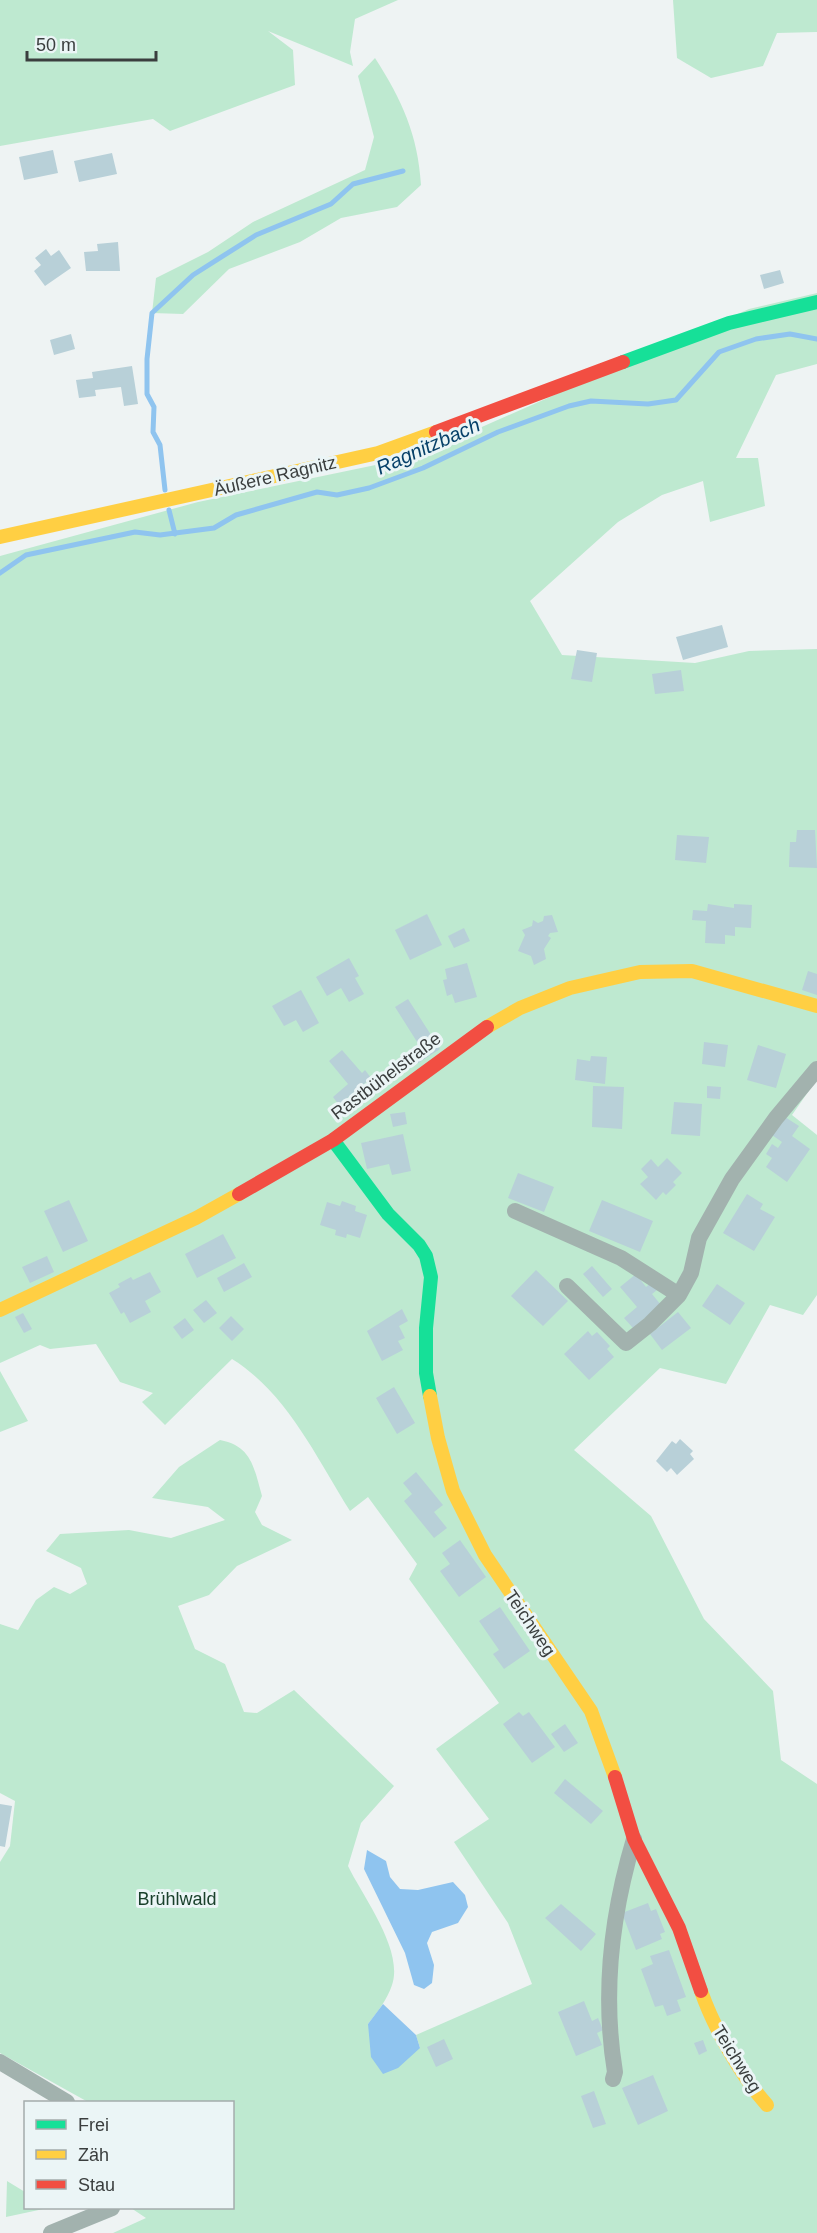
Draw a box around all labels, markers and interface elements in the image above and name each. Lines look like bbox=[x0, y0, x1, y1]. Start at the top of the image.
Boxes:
scale bar bbox=[27, 24, 156, 62]
text: 50 m bbox=[36, 35, 76, 55]
water label: Ragnitzbach bbox=[373, 413, 483, 479]
street label: Äußere Ragnitz bbox=[212, 452, 338, 500]
street label: Rastbühelstraße bbox=[327, 1028, 445, 1124]
street label: Teichweg bbox=[501, 1586, 559, 1660]
park label: Brühlwald bbox=[137, 1889, 217, 1909]
street label: Teichweg bbox=[709, 2022, 765, 2096]
legend bbox=[24, 2101, 234, 2209]
text: Frei bbox=[78, 2115, 109, 2135]
text: Zäh bbox=[78, 2145, 109, 2165]
text: Stau bbox=[78, 2175, 115, 2195]

